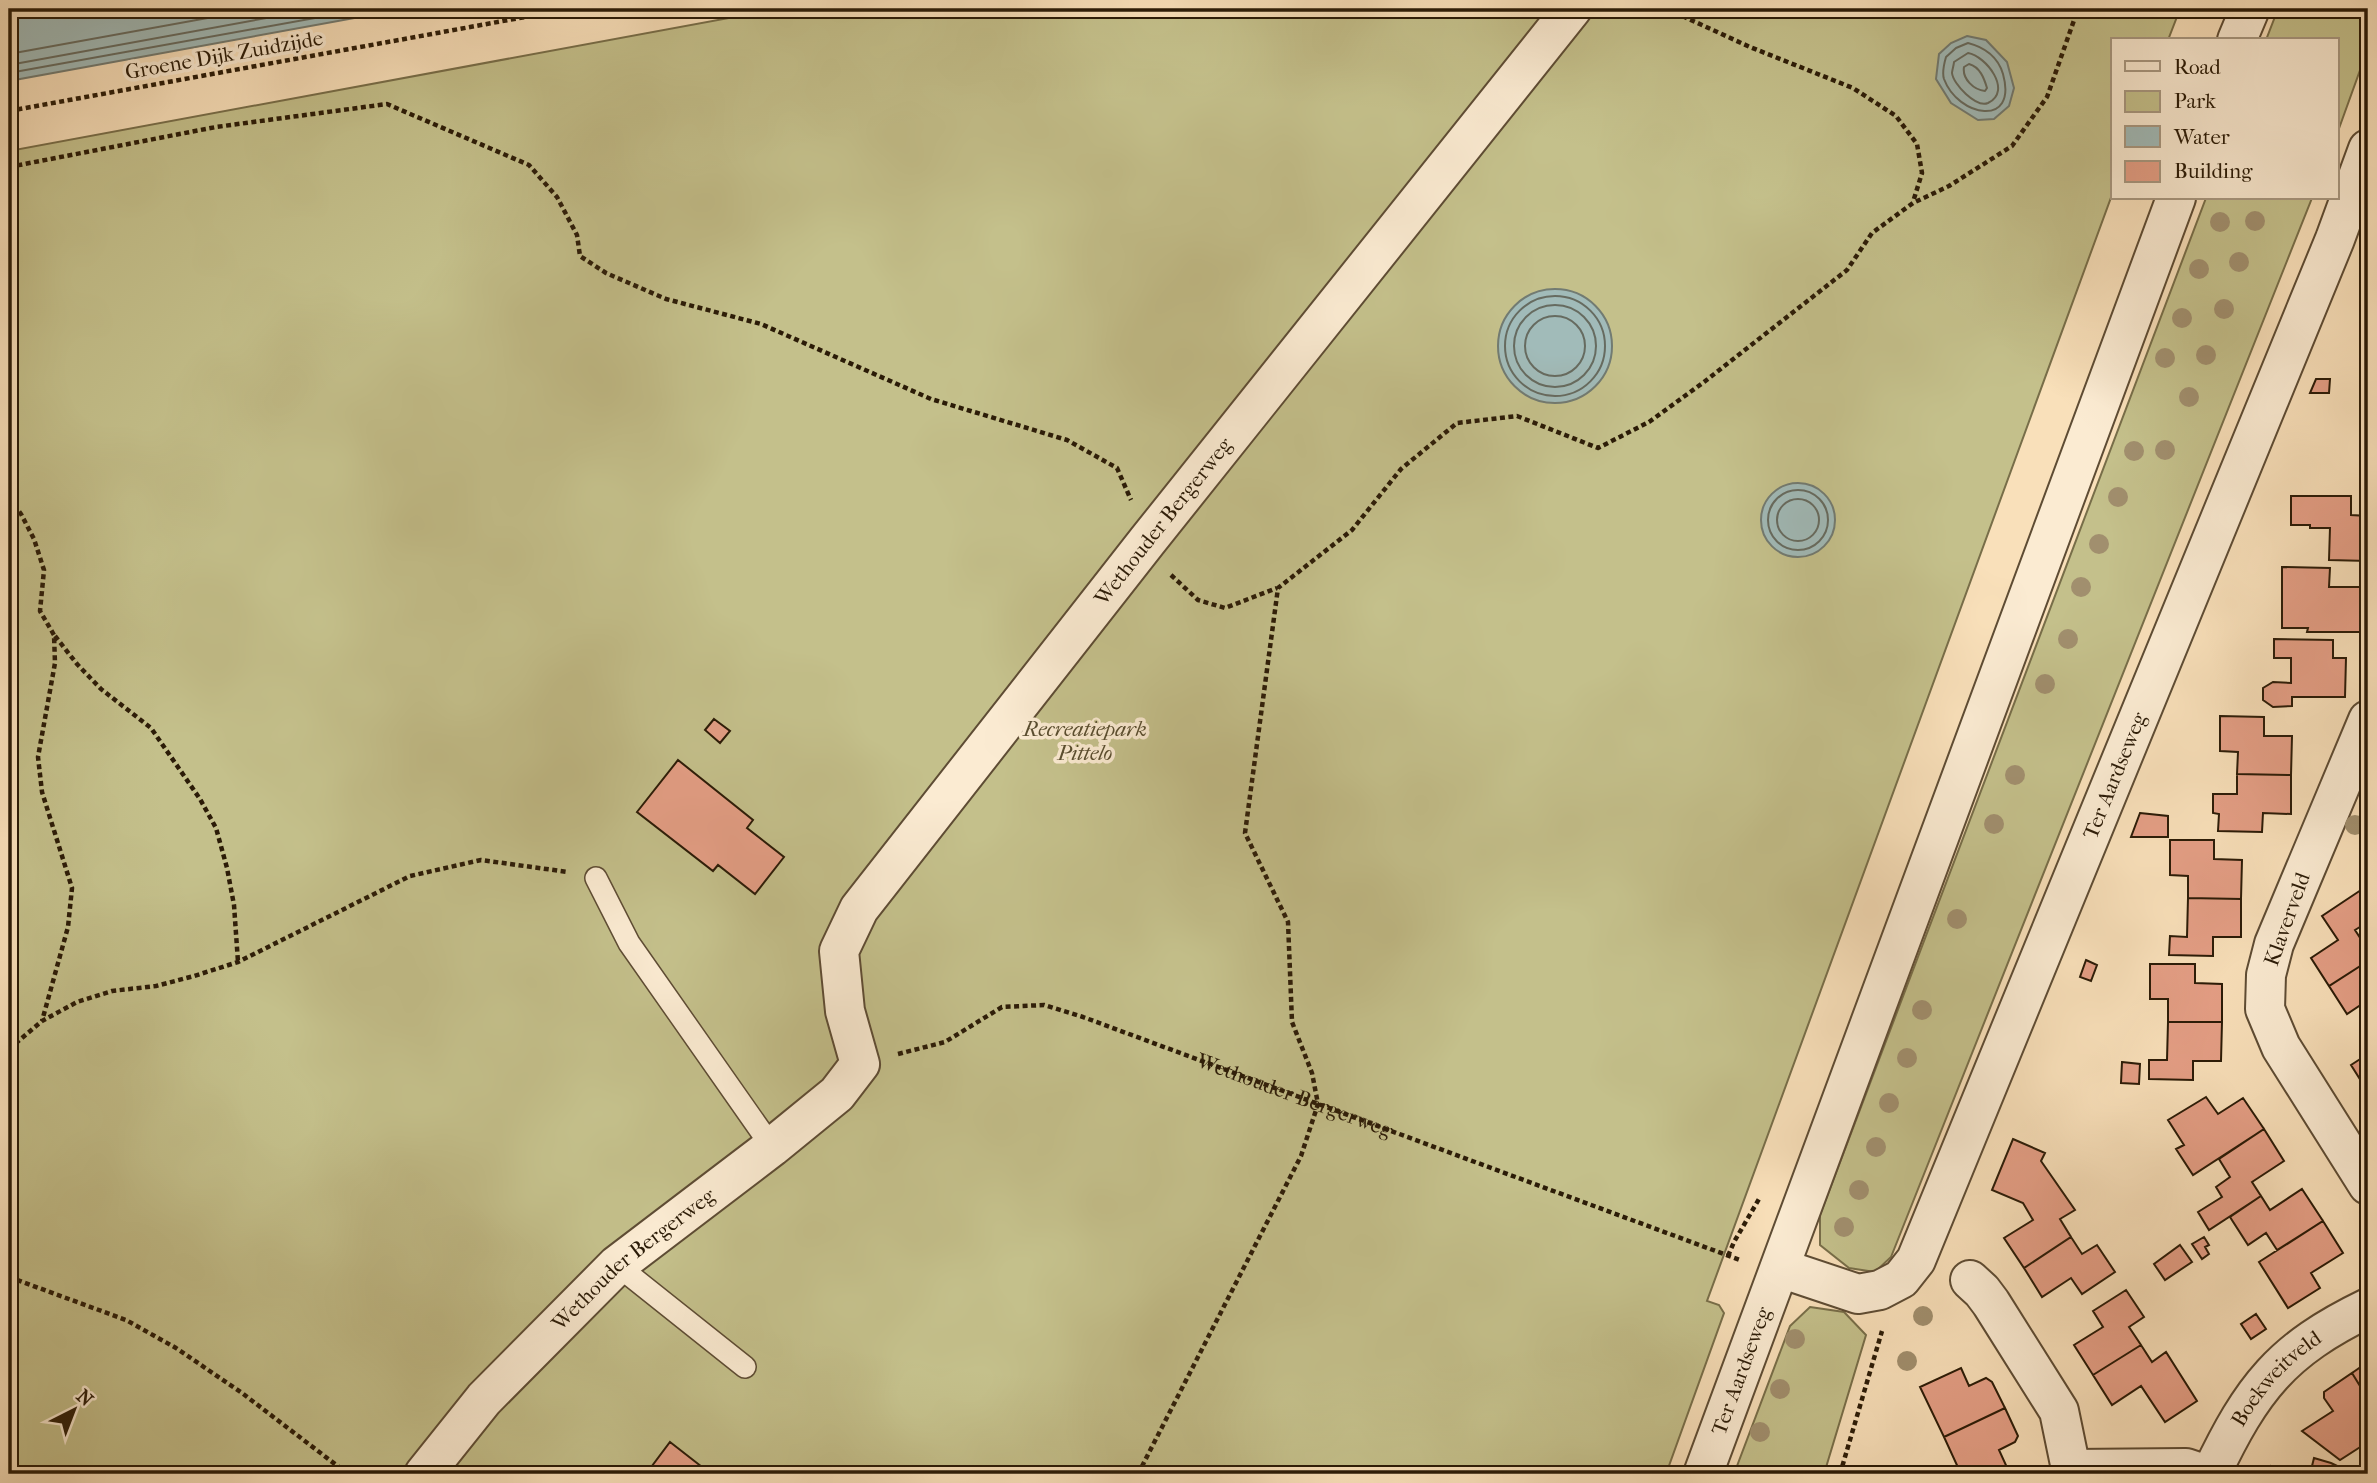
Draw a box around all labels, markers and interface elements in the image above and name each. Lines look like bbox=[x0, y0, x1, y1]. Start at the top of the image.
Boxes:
street label: Groene Dijk Zuidzijde bbox=[123, 26, 325, 84]
legend bbox=[2111, 38, 2338, 200]
text: Road bbox=[2174, 55, 2221, 79]
text: Park bbox=[2174, 89, 2216, 113]
text: Water bbox=[2173, 125, 2230, 149]
text: Building bbox=[2174, 159, 2253, 183]
street label: Wethouder Bergerweg bbox=[1089, 432, 1237, 611]
street label: Ter Aardseweg bbox=[2078, 708, 2152, 842]
park label: Recreatiepark Pittelo bbox=[1021, 717, 1147, 765]
street label: Klaverveld bbox=[2259, 869, 2315, 969]
street label: Wethouder Bergerweg bbox=[1193, 1048, 1397, 1143]
street label: Wethouder Bergerweg bbox=[546, 1183, 720, 1336]
street label: Ter Aardseweg bbox=[1707, 1303, 1776, 1438]
street label: Boekweitveld bbox=[2226, 1325, 2326, 1430]
north arrow bbox=[38, 1374, 108, 1444]
text: N bbox=[72, 1385, 98, 1411]

